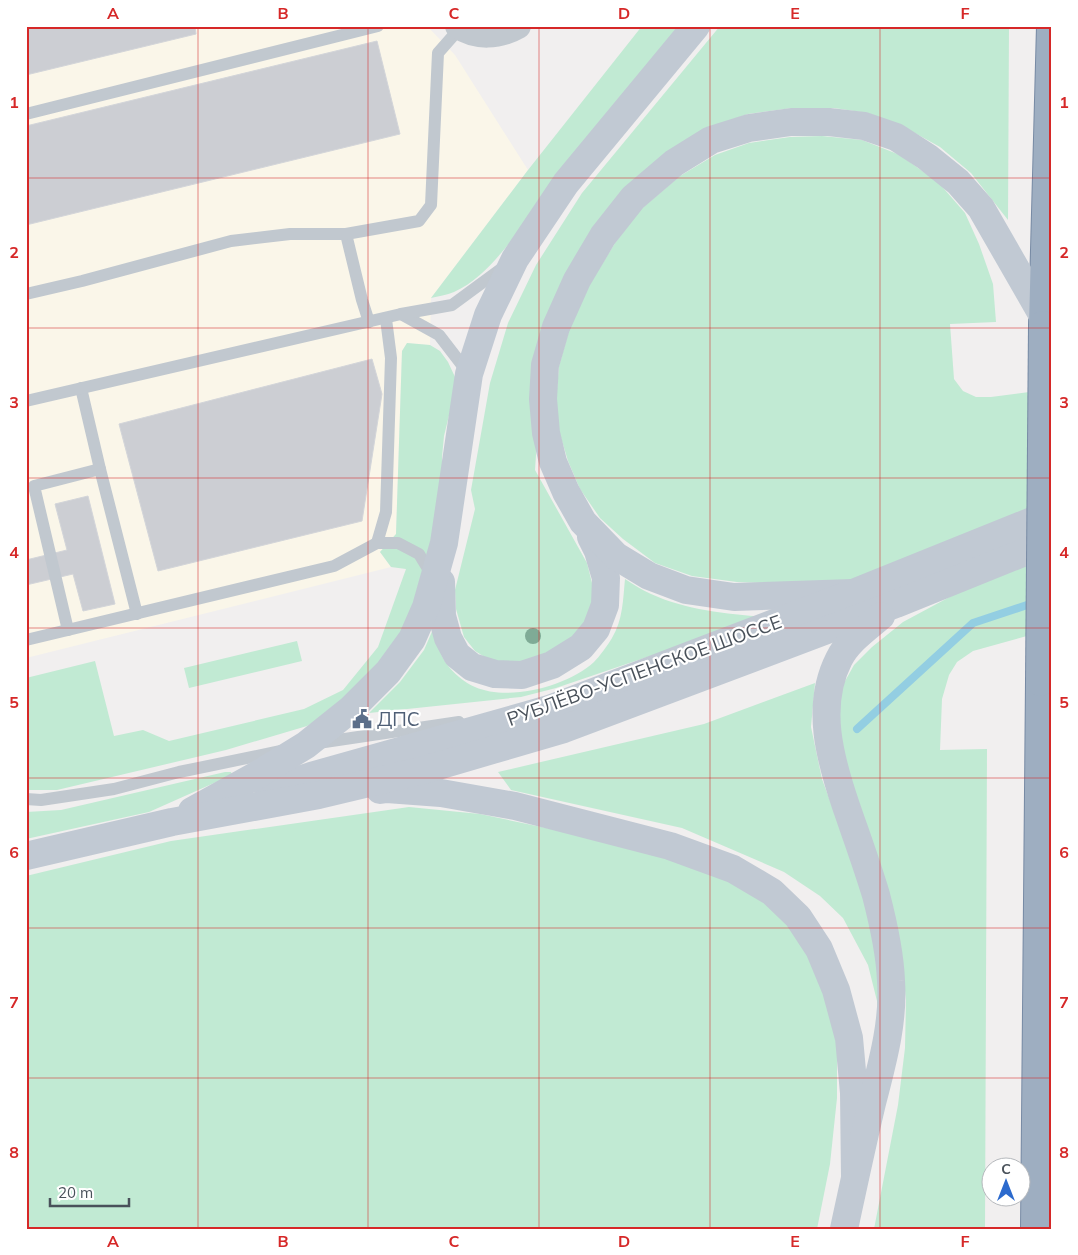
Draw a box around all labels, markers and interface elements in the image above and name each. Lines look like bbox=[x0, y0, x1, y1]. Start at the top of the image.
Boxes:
text: A bbox=[107, 3, 119, 23]
text: B bbox=[277, 3, 289, 23]
text: C bbox=[449, 3, 460, 23]
text: D bbox=[618, 3, 630, 23]
text: E bbox=[790, 3, 800, 23]
text: F bbox=[960, 3, 970, 23]
text: 1 bbox=[9, 92, 19, 112]
text: 1 bbox=[1059, 92, 1069, 112]
text: 2 bbox=[9, 242, 19, 262]
text: 2 bbox=[1059, 242, 1069, 262]
text: 3 bbox=[9, 392, 19, 412]
text: 3 bbox=[1059, 392, 1069, 412]
text: 4 bbox=[9, 542, 19, 562]
text: 4 bbox=[1059, 542, 1069, 562]
street label: РУБЛЁВО-УСПЕНСКОЕ ШОССЕ bbox=[503, 609, 785, 731]
text: 5 bbox=[9, 692, 19, 712]
text: 5 bbox=[1059, 692, 1069, 712]
place label: ДПС bbox=[377, 707, 420, 731]
public building icon: ДПС bbox=[351, 708, 373, 730]
text: 6 bbox=[9, 842, 19, 862]
text: 6 bbox=[1059, 842, 1069, 862]
text: 7 bbox=[9, 992, 19, 1012]
text: 7 bbox=[1059, 992, 1069, 1012]
text: 8 bbox=[9, 1142, 19, 1162]
text: 8 bbox=[1059, 1142, 1069, 1162]
north arrow bbox=[980, 1158, 1030, 1208]
text: С bbox=[1001, 1160, 1011, 1178]
scale bar bbox=[50, 1175, 129, 1207]
text: 20 m bbox=[58, 1183, 93, 1202]
text: A bbox=[107, 1231, 119, 1251]
text: B bbox=[277, 1231, 289, 1251]
text: C bbox=[449, 1231, 460, 1251]
text: D bbox=[618, 1231, 630, 1251]
text: E bbox=[790, 1231, 800, 1251]
text: F bbox=[960, 1231, 970, 1251]

